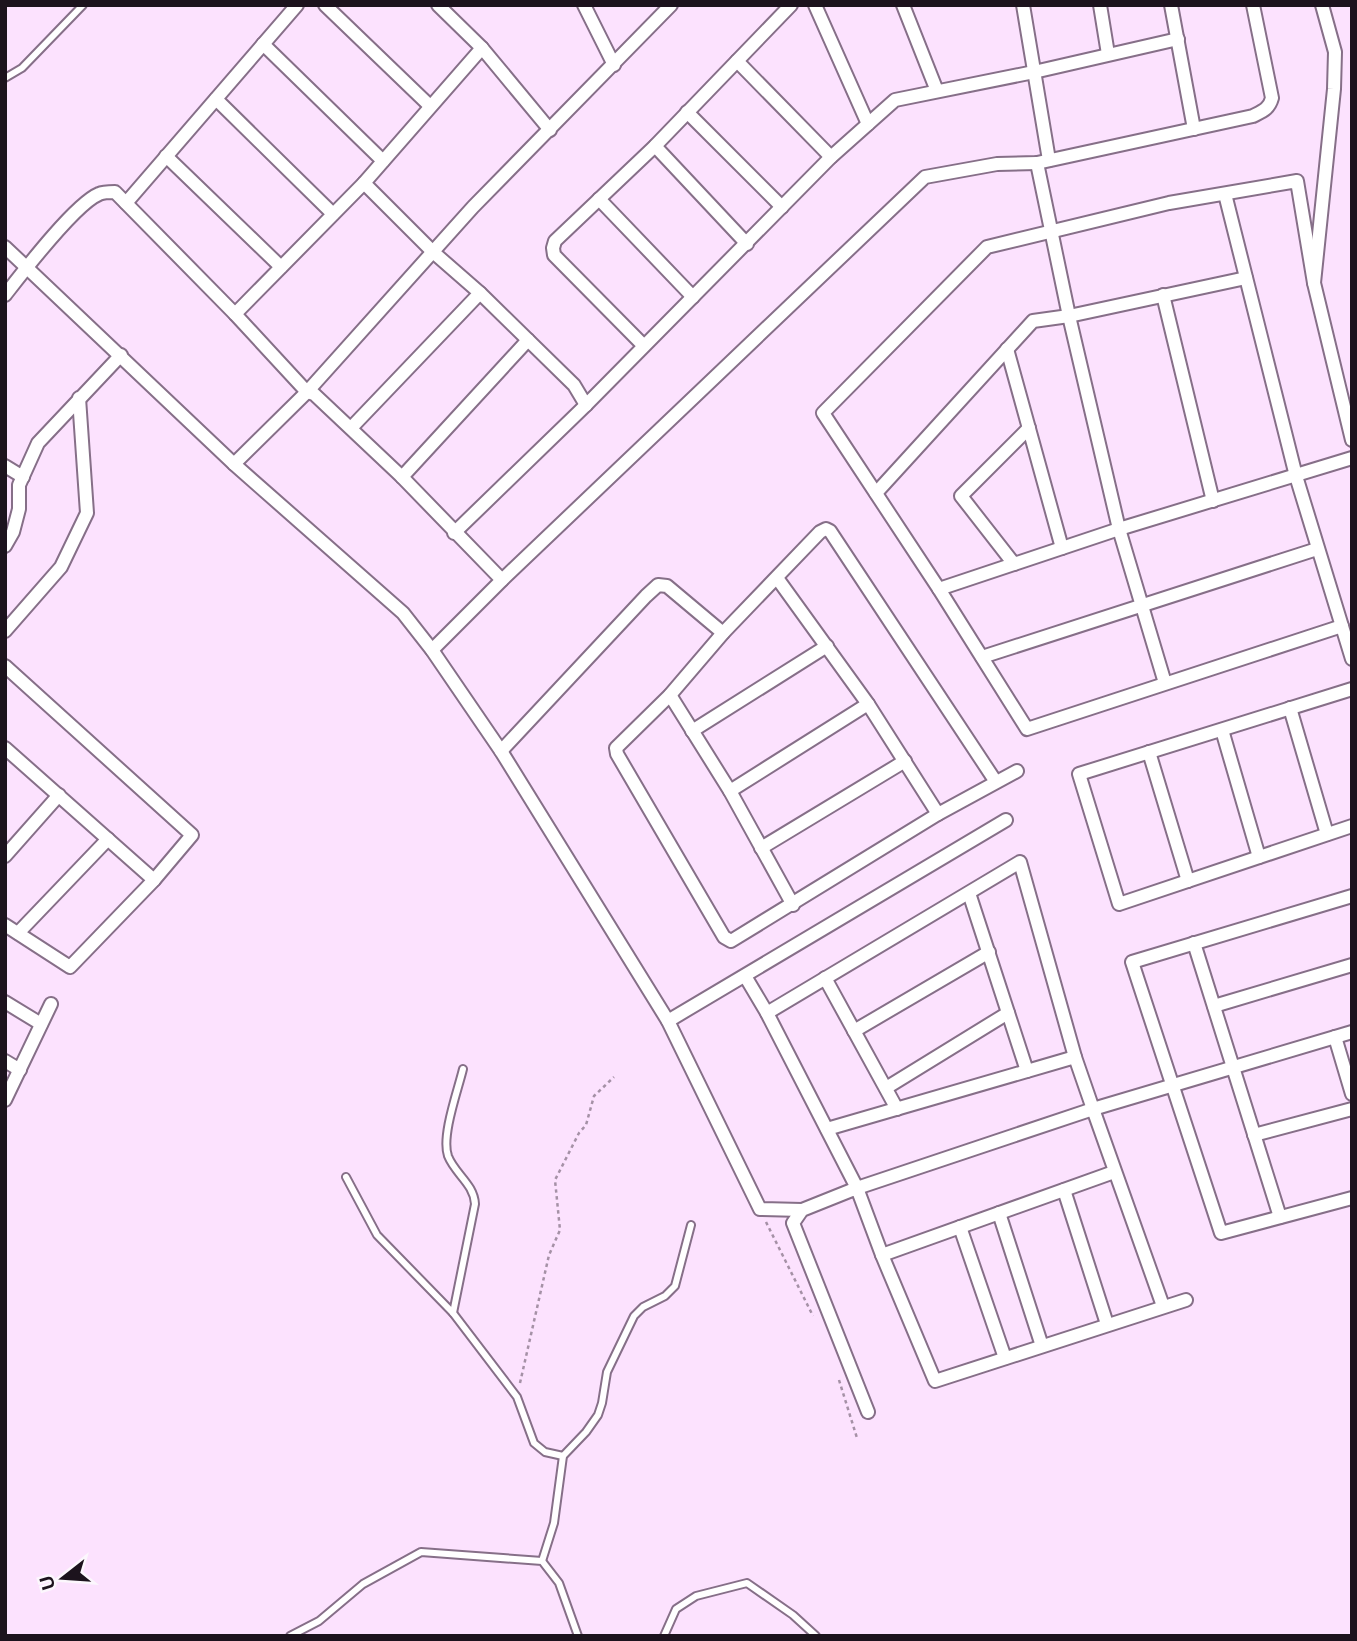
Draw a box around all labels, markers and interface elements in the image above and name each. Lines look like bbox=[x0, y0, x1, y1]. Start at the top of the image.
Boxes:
north arrow bbox=[28, 1543, 98, 1613]
text: U bbox=[35, 1573, 59, 1592]

